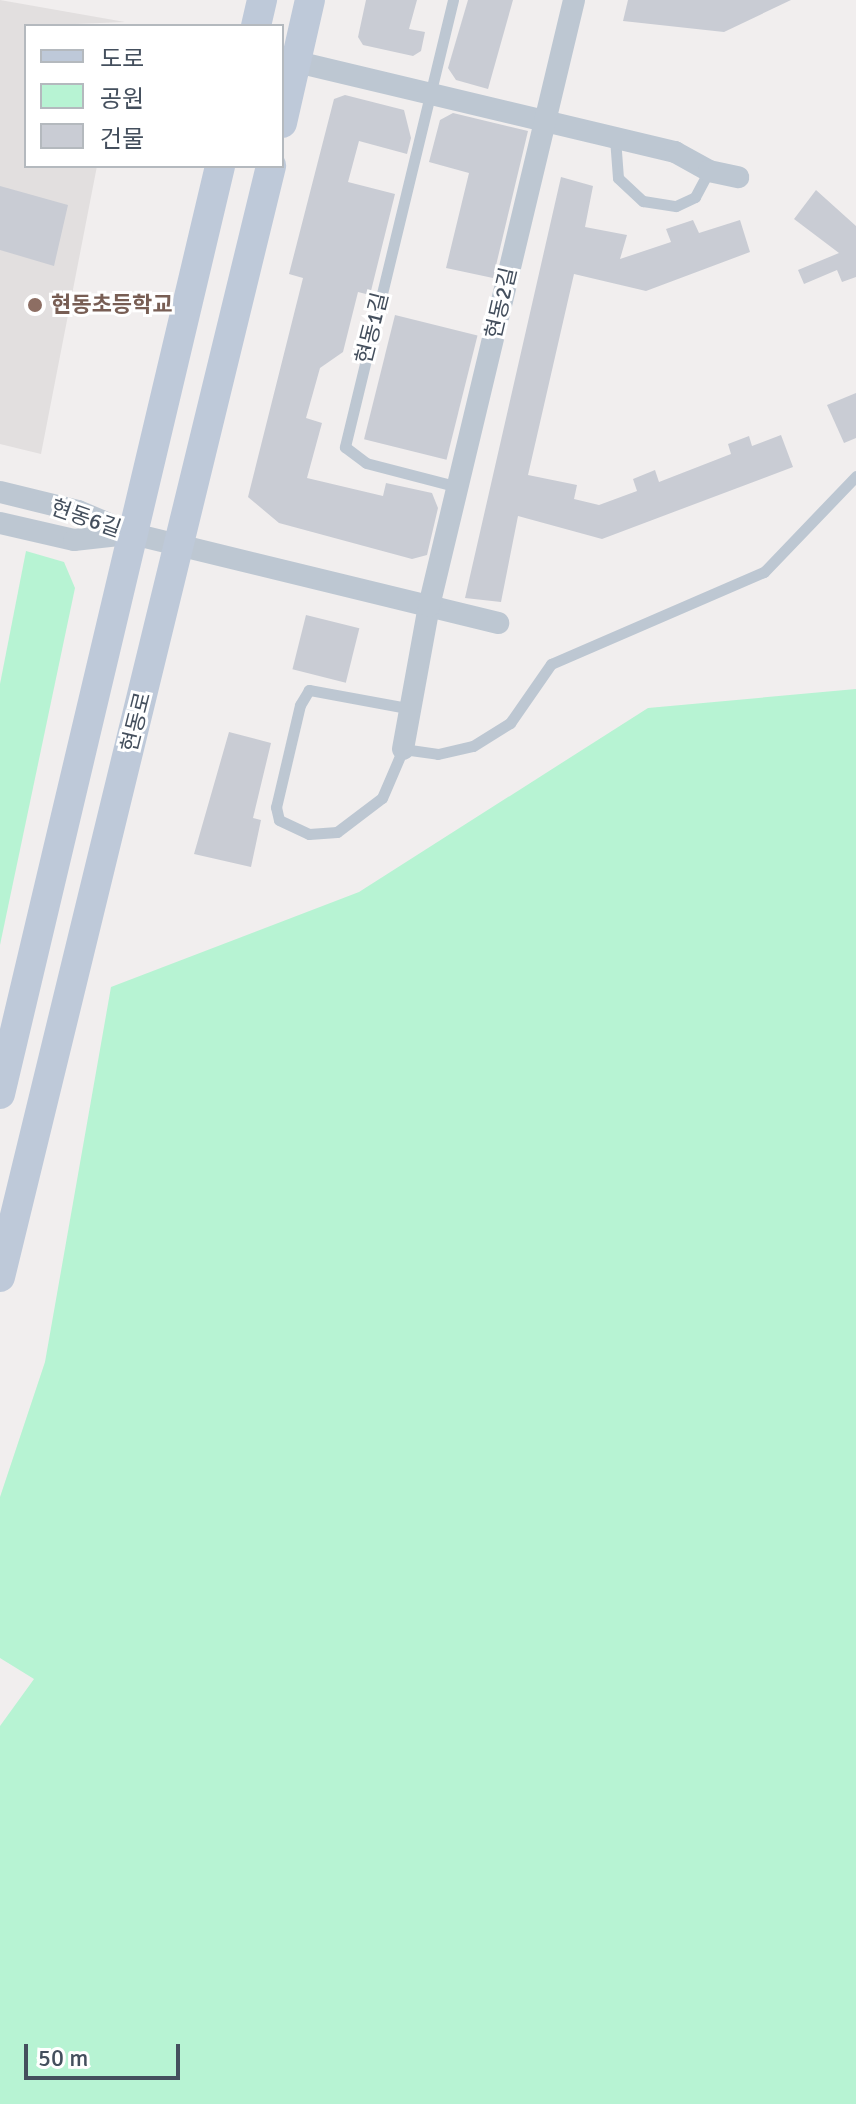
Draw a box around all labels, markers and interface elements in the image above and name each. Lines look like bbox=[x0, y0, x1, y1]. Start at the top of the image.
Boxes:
legend bbox=[24, 24, 284, 168]
text: 도로 bbox=[100, 44, 144, 74]
text: 공원 bbox=[100, 84, 144, 114]
text: 건물 bbox=[100, 124, 144, 154]
street label: 현동2길 bbox=[480, 265, 522, 341]
street label: 현동1길 bbox=[350, 290, 394, 366]
place label: 현동초등학교 bbox=[51, 292, 172, 318]
marker: 현동초등학교 bbox=[26, 296, 44, 314]
street label: 현동6길 bbox=[47, 494, 125, 542]
street label: 현동로 bbox=[116, 689, 156, 755]
scale bar bbox=[28, 2028, 184, 2078]
text: 50 m bbox=[38, 2043, 88, 2073]

